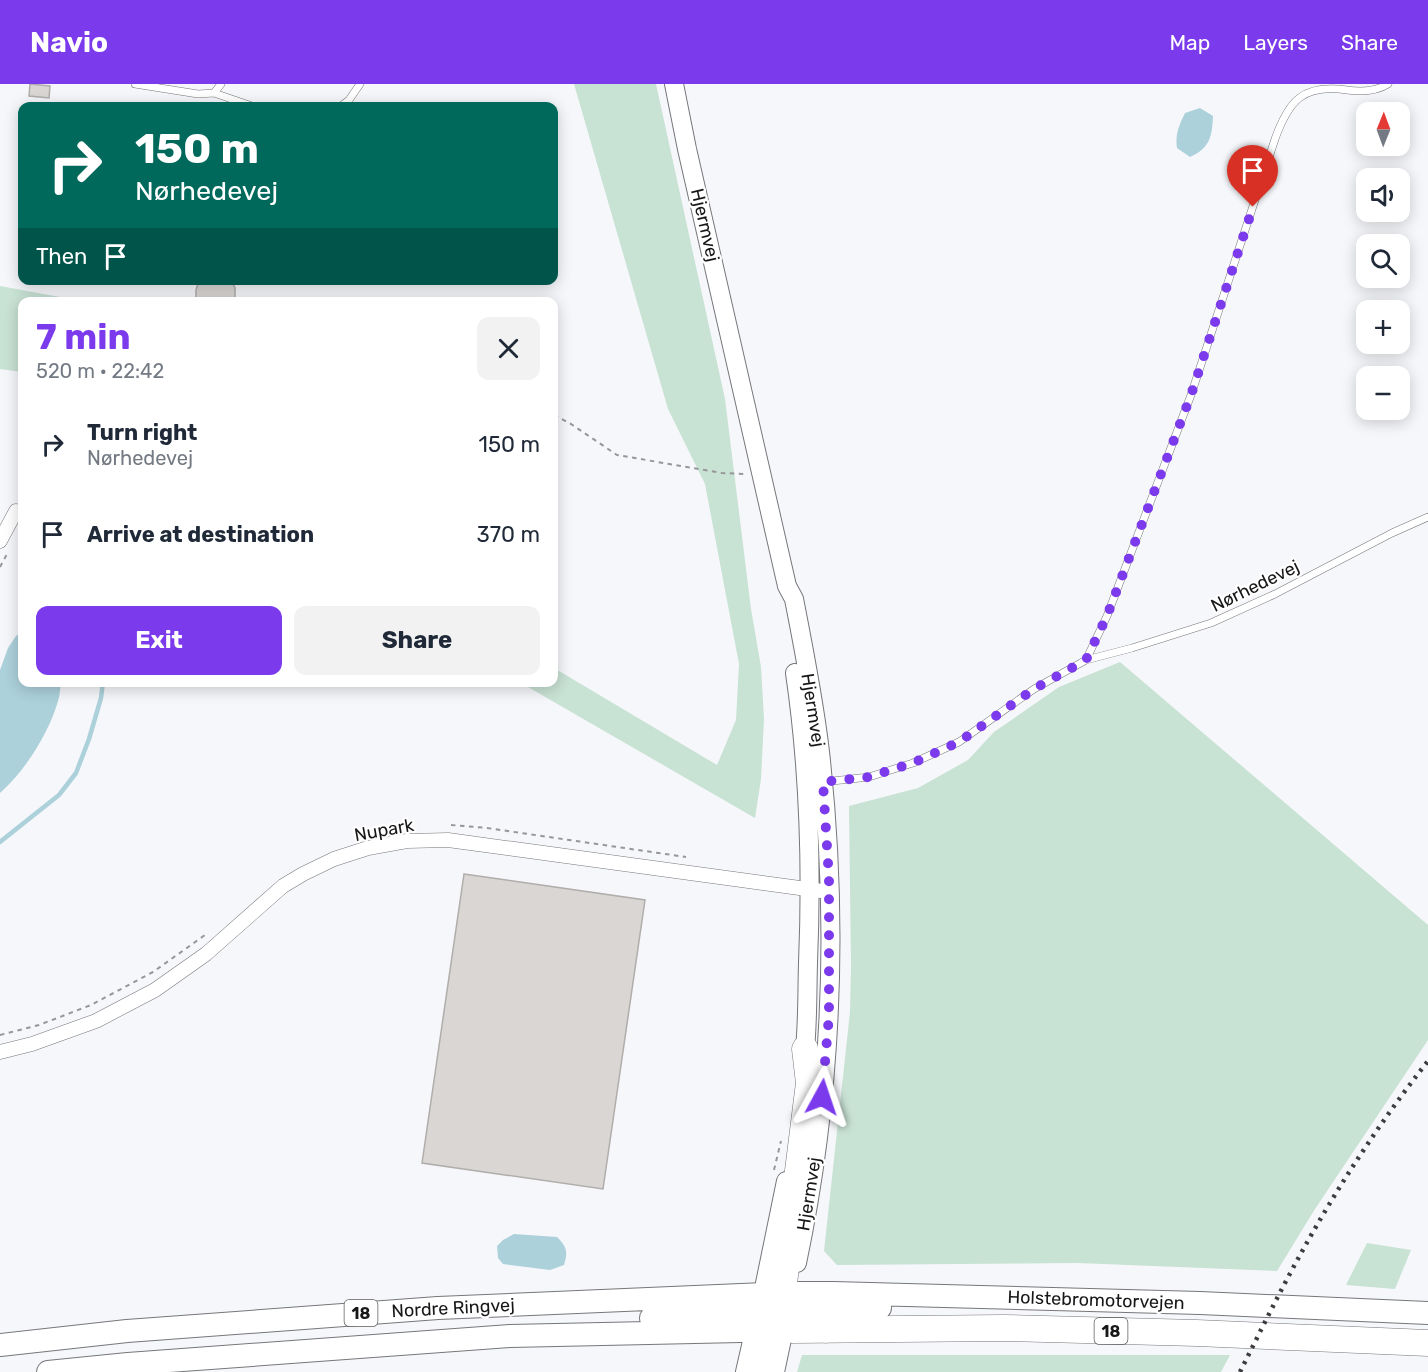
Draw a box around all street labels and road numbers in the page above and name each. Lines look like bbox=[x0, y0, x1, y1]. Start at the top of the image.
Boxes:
street label: Hjermvej bbox=[686, 186, 724, 264]
street label: Nørhedevej bbox=[1207, 555, 1303, 617]
street label: Hjermvej bbox=[796, 671, 830, 749]
street label: Nupark bbox=[352, 814, 416, 846]
street label: Hjermvej bbox=[792, 1155, 826, 1233]
street label: Holstebromotorvejen bbox=[1007, 1286, 1185, 1314]
street label: Nordre Ringvej bbox=[391, 1294, 515, 1322]
road number: 18 bbox=[344, 1300, 378, 1326]
road number: 18 bbox=[1094, 1318, 1128, 1344]

